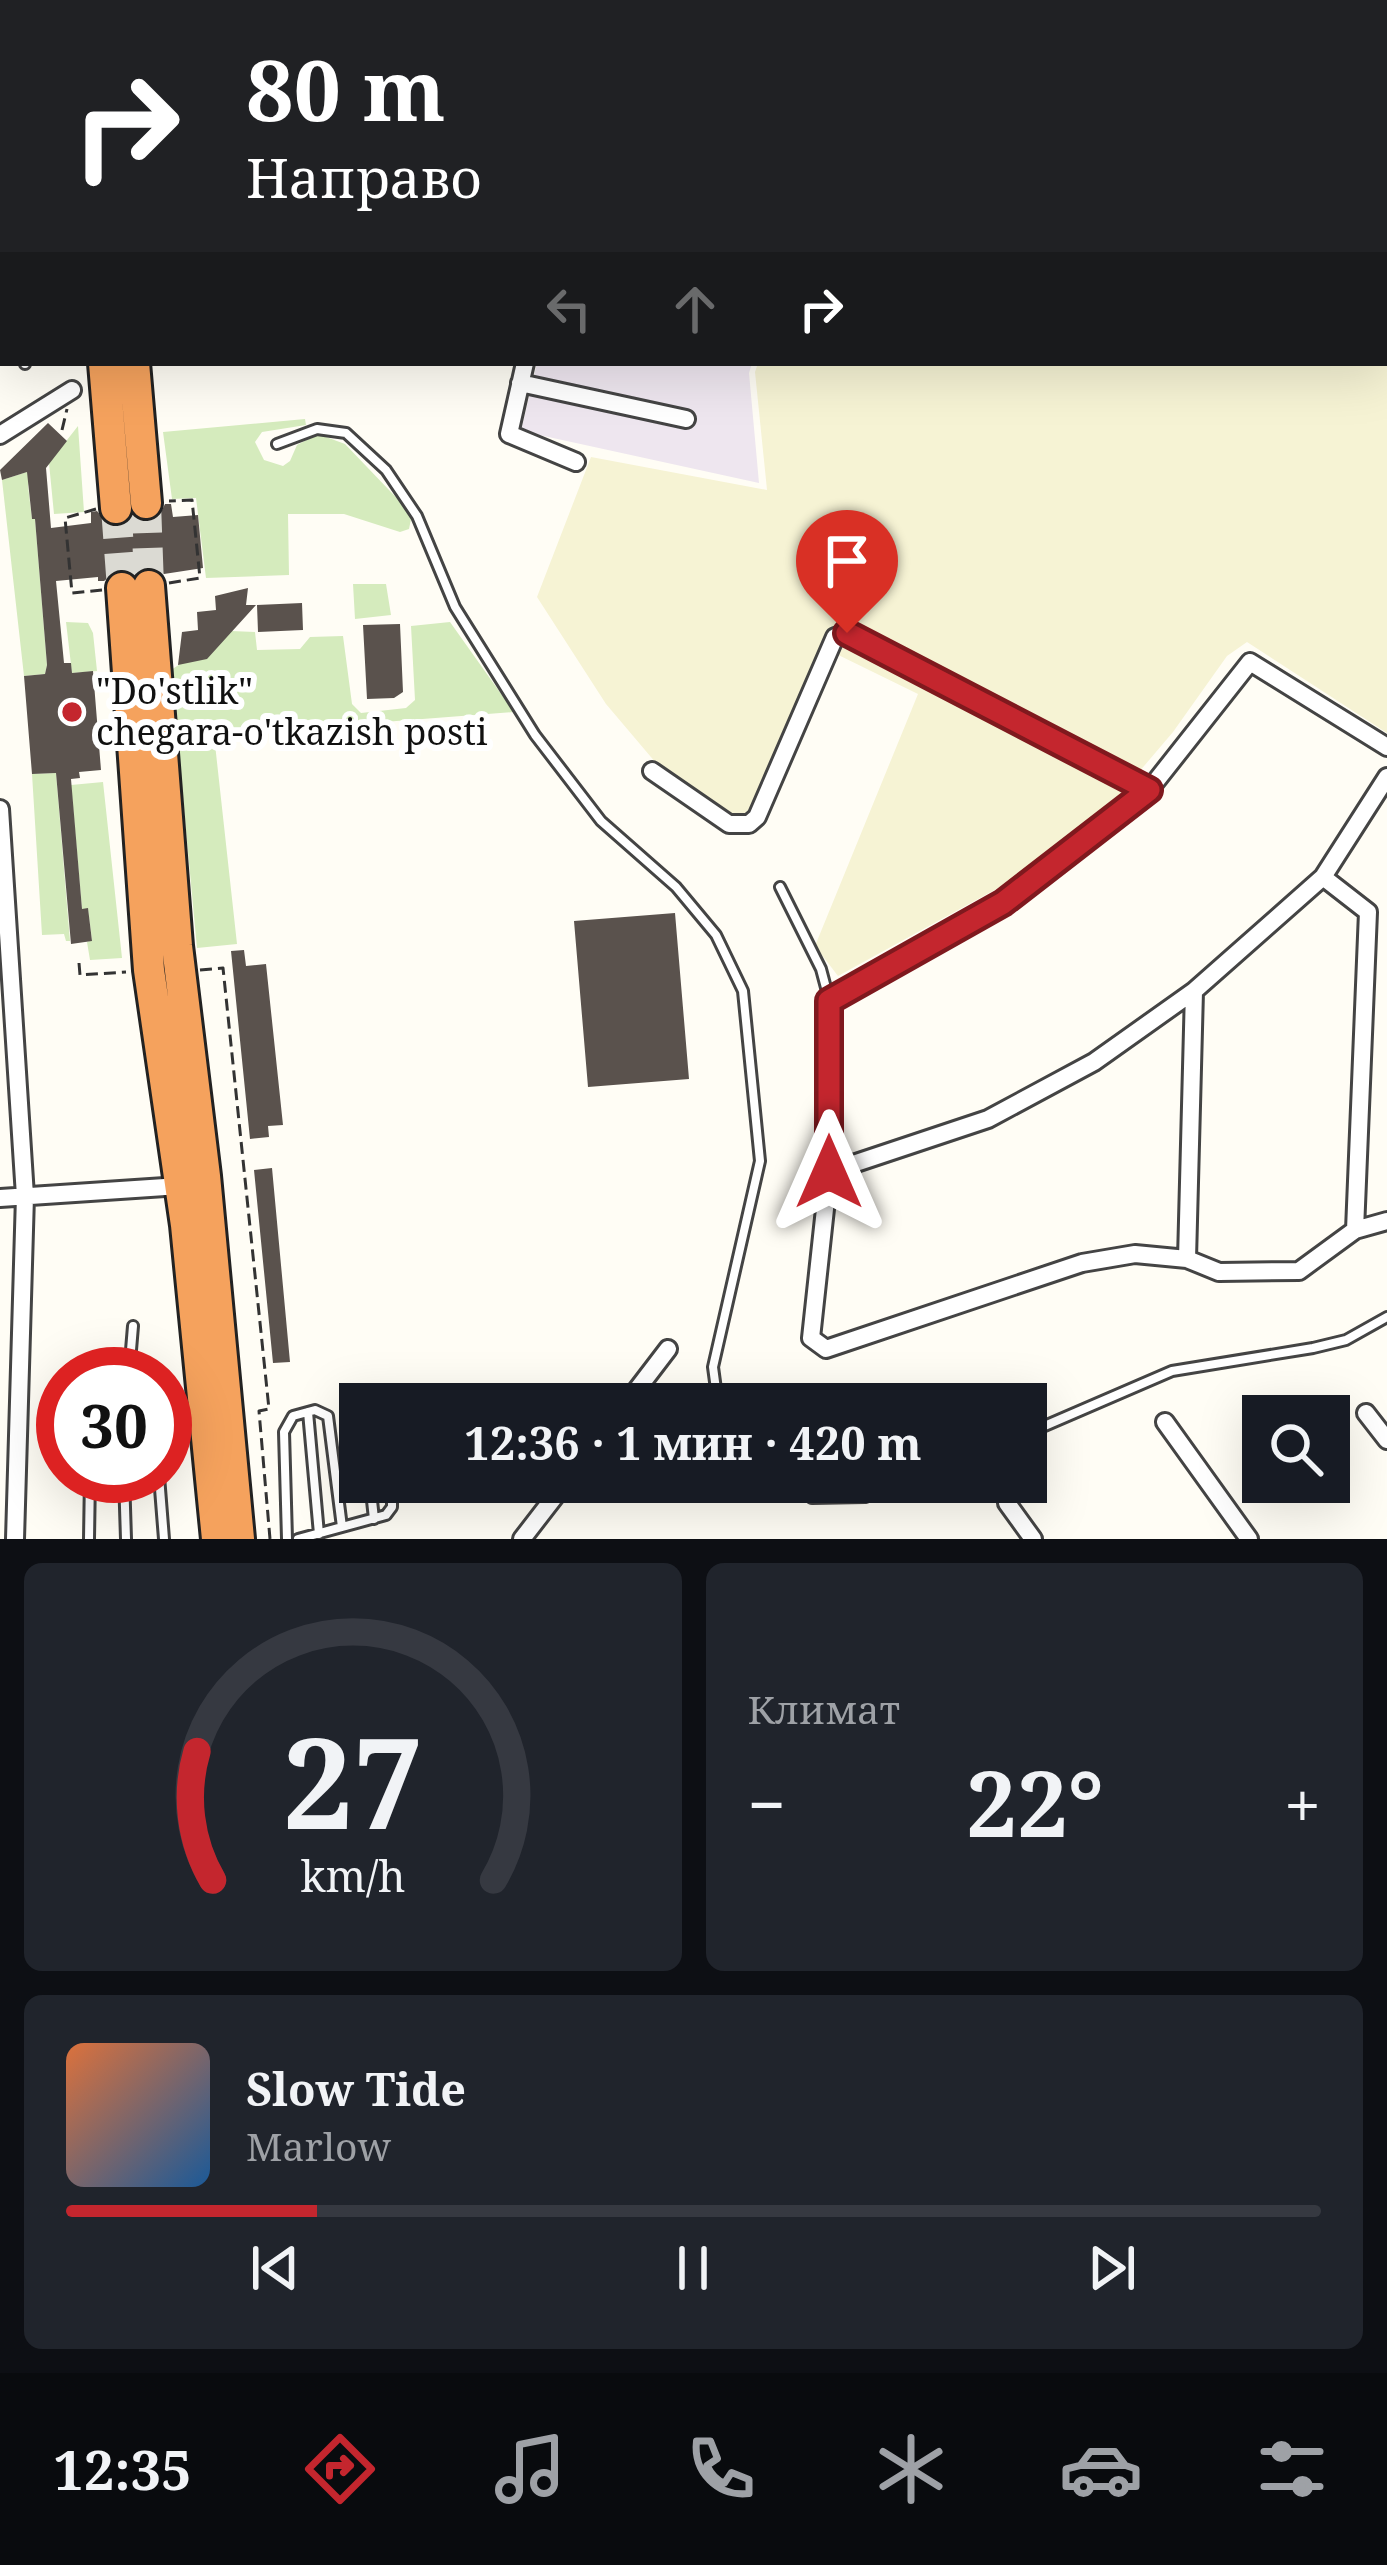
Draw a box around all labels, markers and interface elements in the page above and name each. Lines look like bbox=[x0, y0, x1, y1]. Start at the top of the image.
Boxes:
text: 80 m bbox=[246, 31, 446, 146]
icon: right bbox=[48, 48, 204, 204]
text: Направо bbox=[246, 140, 482, 214]
icon: left bbox=[536, 276, 602, 342]
icon: ahead bbox=[662, 276, 728, 342]
icon: right bbox=[788, 276, 854, 342]
pin bbox=[796, 510, 898, 633]
icon: arrive bbox=[814, 528, 880, 594]
place label: "Do'stlik" chegara-o'tkazish posti bbox=[96, 666, 488, 756]
marker: "Do'stlik" chegara-o'tkazish posti bbox=[59, 699, 85, 725]
position arrow bbox=[766, 1109, 892, 1235]
speed limit sign: 30 bbox=[36, 1347, 192, 1503]
map controls bbox=[1242, 1395, 1350, 1503]
button: search bbox=[1242, 1395, 1350, 1503]
text: 12:36 · 1 мин · 420 m bbox=[464, 1412, 922, 1473]
text: Климат bbox=[748, 1682, 900, 1735]
text: 27 bbox=[282, 1696, 423, 1866]
text: 22° bbox=[966, 1741, 1104, 1863]
text: − bbox=[748, 1758, 786, 1848]
text: + bbox=[1284, 1758, 1321, 1848]
text: km/h bbox=[300, 1846, 405, 1905]
text: Slow Tide bbox=[246, 2058, 466, 2119]
text: Marlow bbox=[246, 2119, 391, 2172]
icon: previous bbox=[242, 2235, 308, 2301]
icon: pause bbox=[660, 2235, 726, 2301]
icon: next bbox=[1079, 2235, 1145, 2301]
icon: directions bbox=[298, 2427, 382, 2511]
icon: music bbox=[488, 2427, 572, 2511]
icon: phone bbox=[679, 2427, 763, 2511]
icon: climate bbox=[869, 2427, 953, 2511]
icon: car bbox=[1059, 2427, 1143, 2511]
icon: filters bbox=[1250, 2427, 1334, 2511]
text: 12:35 bbox=[53, 2432, 192, 2506]

